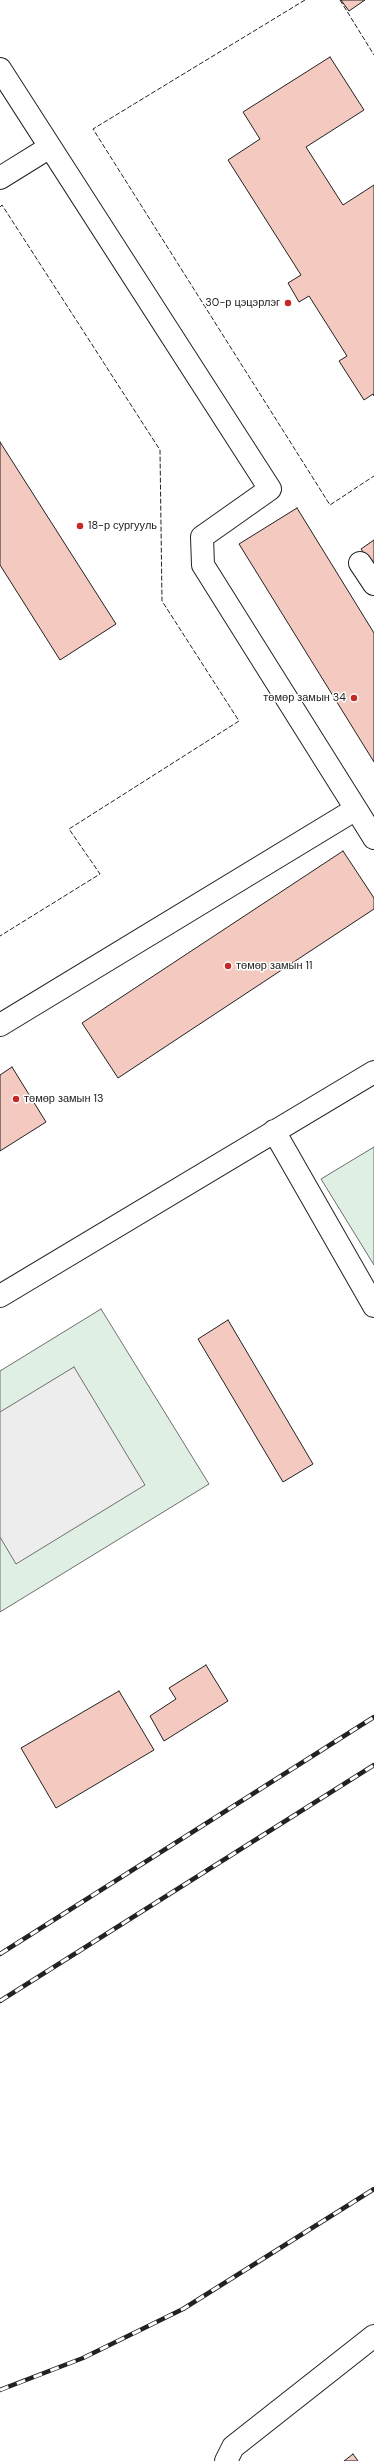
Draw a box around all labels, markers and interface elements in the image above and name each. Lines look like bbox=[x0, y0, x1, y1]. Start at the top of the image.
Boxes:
place label: 30-р цэцэрлэг bbox=[205, 296, 280, 310]
marker: 30-р цэцэрлэг bbox=[283, 298, 293, 308]
place label: 18-р сургууль bbox=[88, 519, 157, 533]
marker: 18-р сургууль bbox=[75, 521, 85, 531]
place label: төмөр замын 34 bbox=[263, 691, 346, 705]
marker: төмөр замын 34 bbox=[349, 693, 359, 703]
place label: төмөр замын 11 bbox=[236, 959, 312, 973]
marker: төмөр замын 11 bbox=[223, 961, 233, 971]
place label: төмөр замын 13 bbox=[24, 1092, 103, 1106]
marker: төмөр замын 13 bbox=[11, 1094, 21, 1104]

